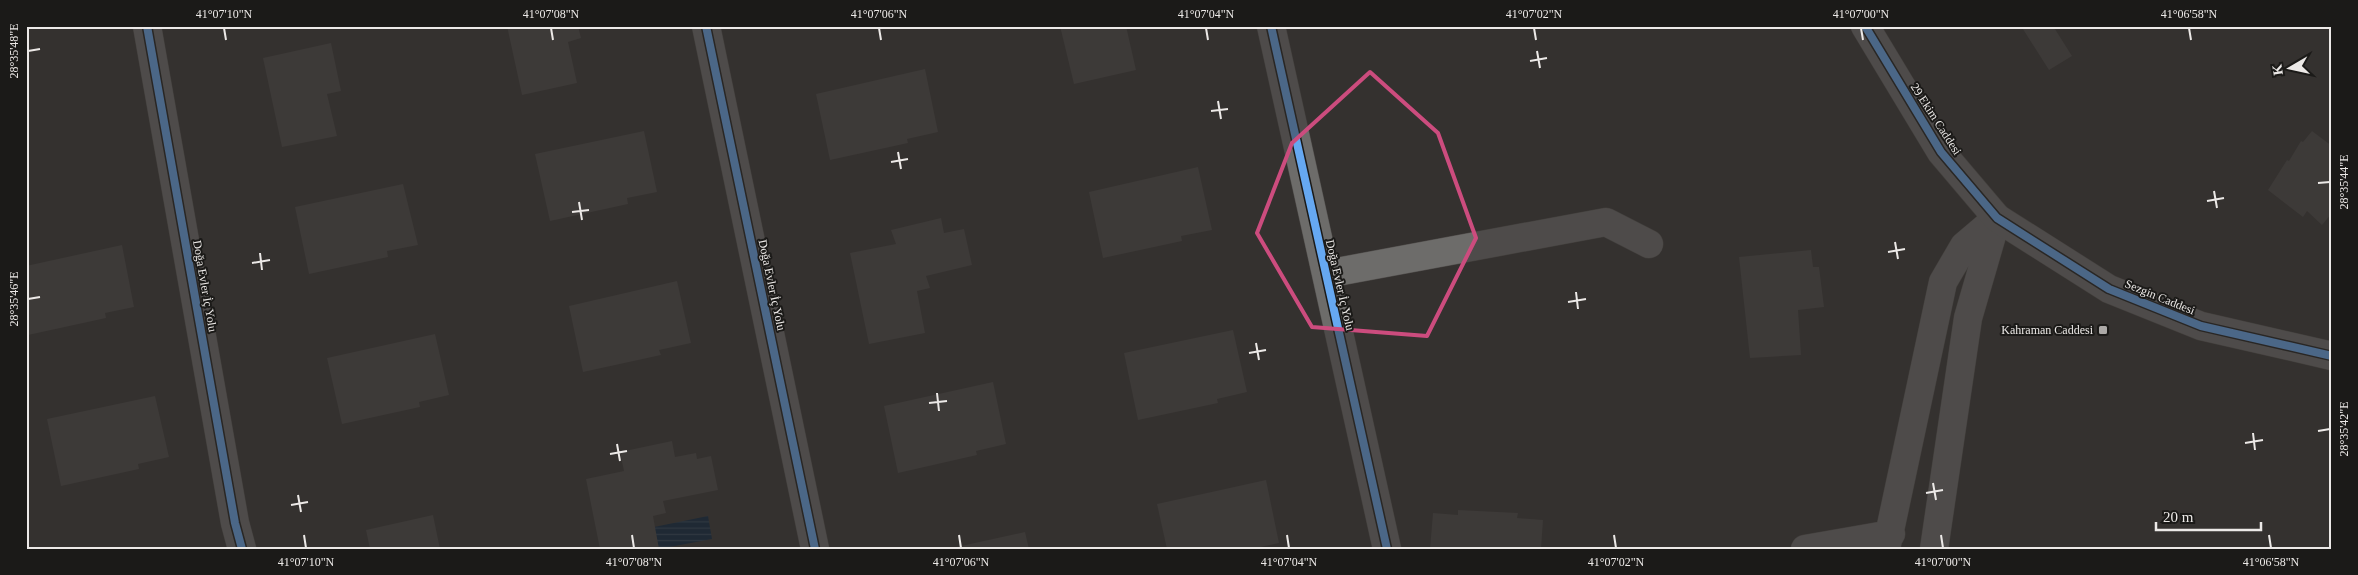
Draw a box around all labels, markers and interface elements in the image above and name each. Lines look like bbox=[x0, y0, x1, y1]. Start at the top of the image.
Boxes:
text: 41°07'10"N bbox=[196, 7, 253, 21]
text: 41°07'08"N bbox=[523, 7, 580, 21]
text: 41°07'06"N bbox=[851, 7, 908, 21]
text: 41°07'04"N bbox=[1178, 7, 1235, 21]
text: 41°07'02"N bbox=[1506, 7, 1563, 21]
text: 41°07'00"N bbox=[1833, 7, 1890, 21]
text: 41°06'58"N bbox=[2161, 7, 2218, 21]
text: 28°35'48"E bbox=[7, 23, 21, 79]
north arrow bbox=[2266, 42, 2316, 92]
text: K bbox=[2269, 63, 2286, 77]
street label: 29 Ekim Caddesi bbox=[1908, 81, 1965, 158]
text: 28°35'44"E bbox=[2337, 154, 2351, 210]
street label: Doğa Evler İç Yolu bbox=[756, 238, 788, 332]
street label: Doğa Evler İç Yolu bbox=[1323, 238, 1357, 332]
street label: Doğa Evler İç Yolu bbox=[190, 239, 220, 333]
text: 28°35'46"E bbox=[7, 271, 21, 327]
street label: Sezgin Caddesi bbox=[2123, 277, 2198, 318]
place label: Kahraman Caddesi bbox=[2001, 323, 2094, 337]
marker: Kahraman Caddesi bbox=[2097, 324, 2109, 336]
text: 28°35'42"E bbox=[2337, 401, 2351, 457]
scale bar bbox=[2156, 500, 2260, 532]
text: 20 m bbox=[2163, 509, 2194, 525]
text: 41°07'10"N bbox=[278, 555, 335, 569]
text: 41°07'08"N bbox=[606, 555, 663, 569]
text: 41°07'06"N bbox=[933, 555, 990, 569]
text: 41°07'04"N bbox=[1261, 555, 1318, 569]
text: 41°07'02"N bbox=[1588, 555, 1645, 569]
text: 41°07'00"N bbox=[1915, 555, 1972, 569]
text: 41°06'58"N bbox=[2243, 555, 2300, 569]

